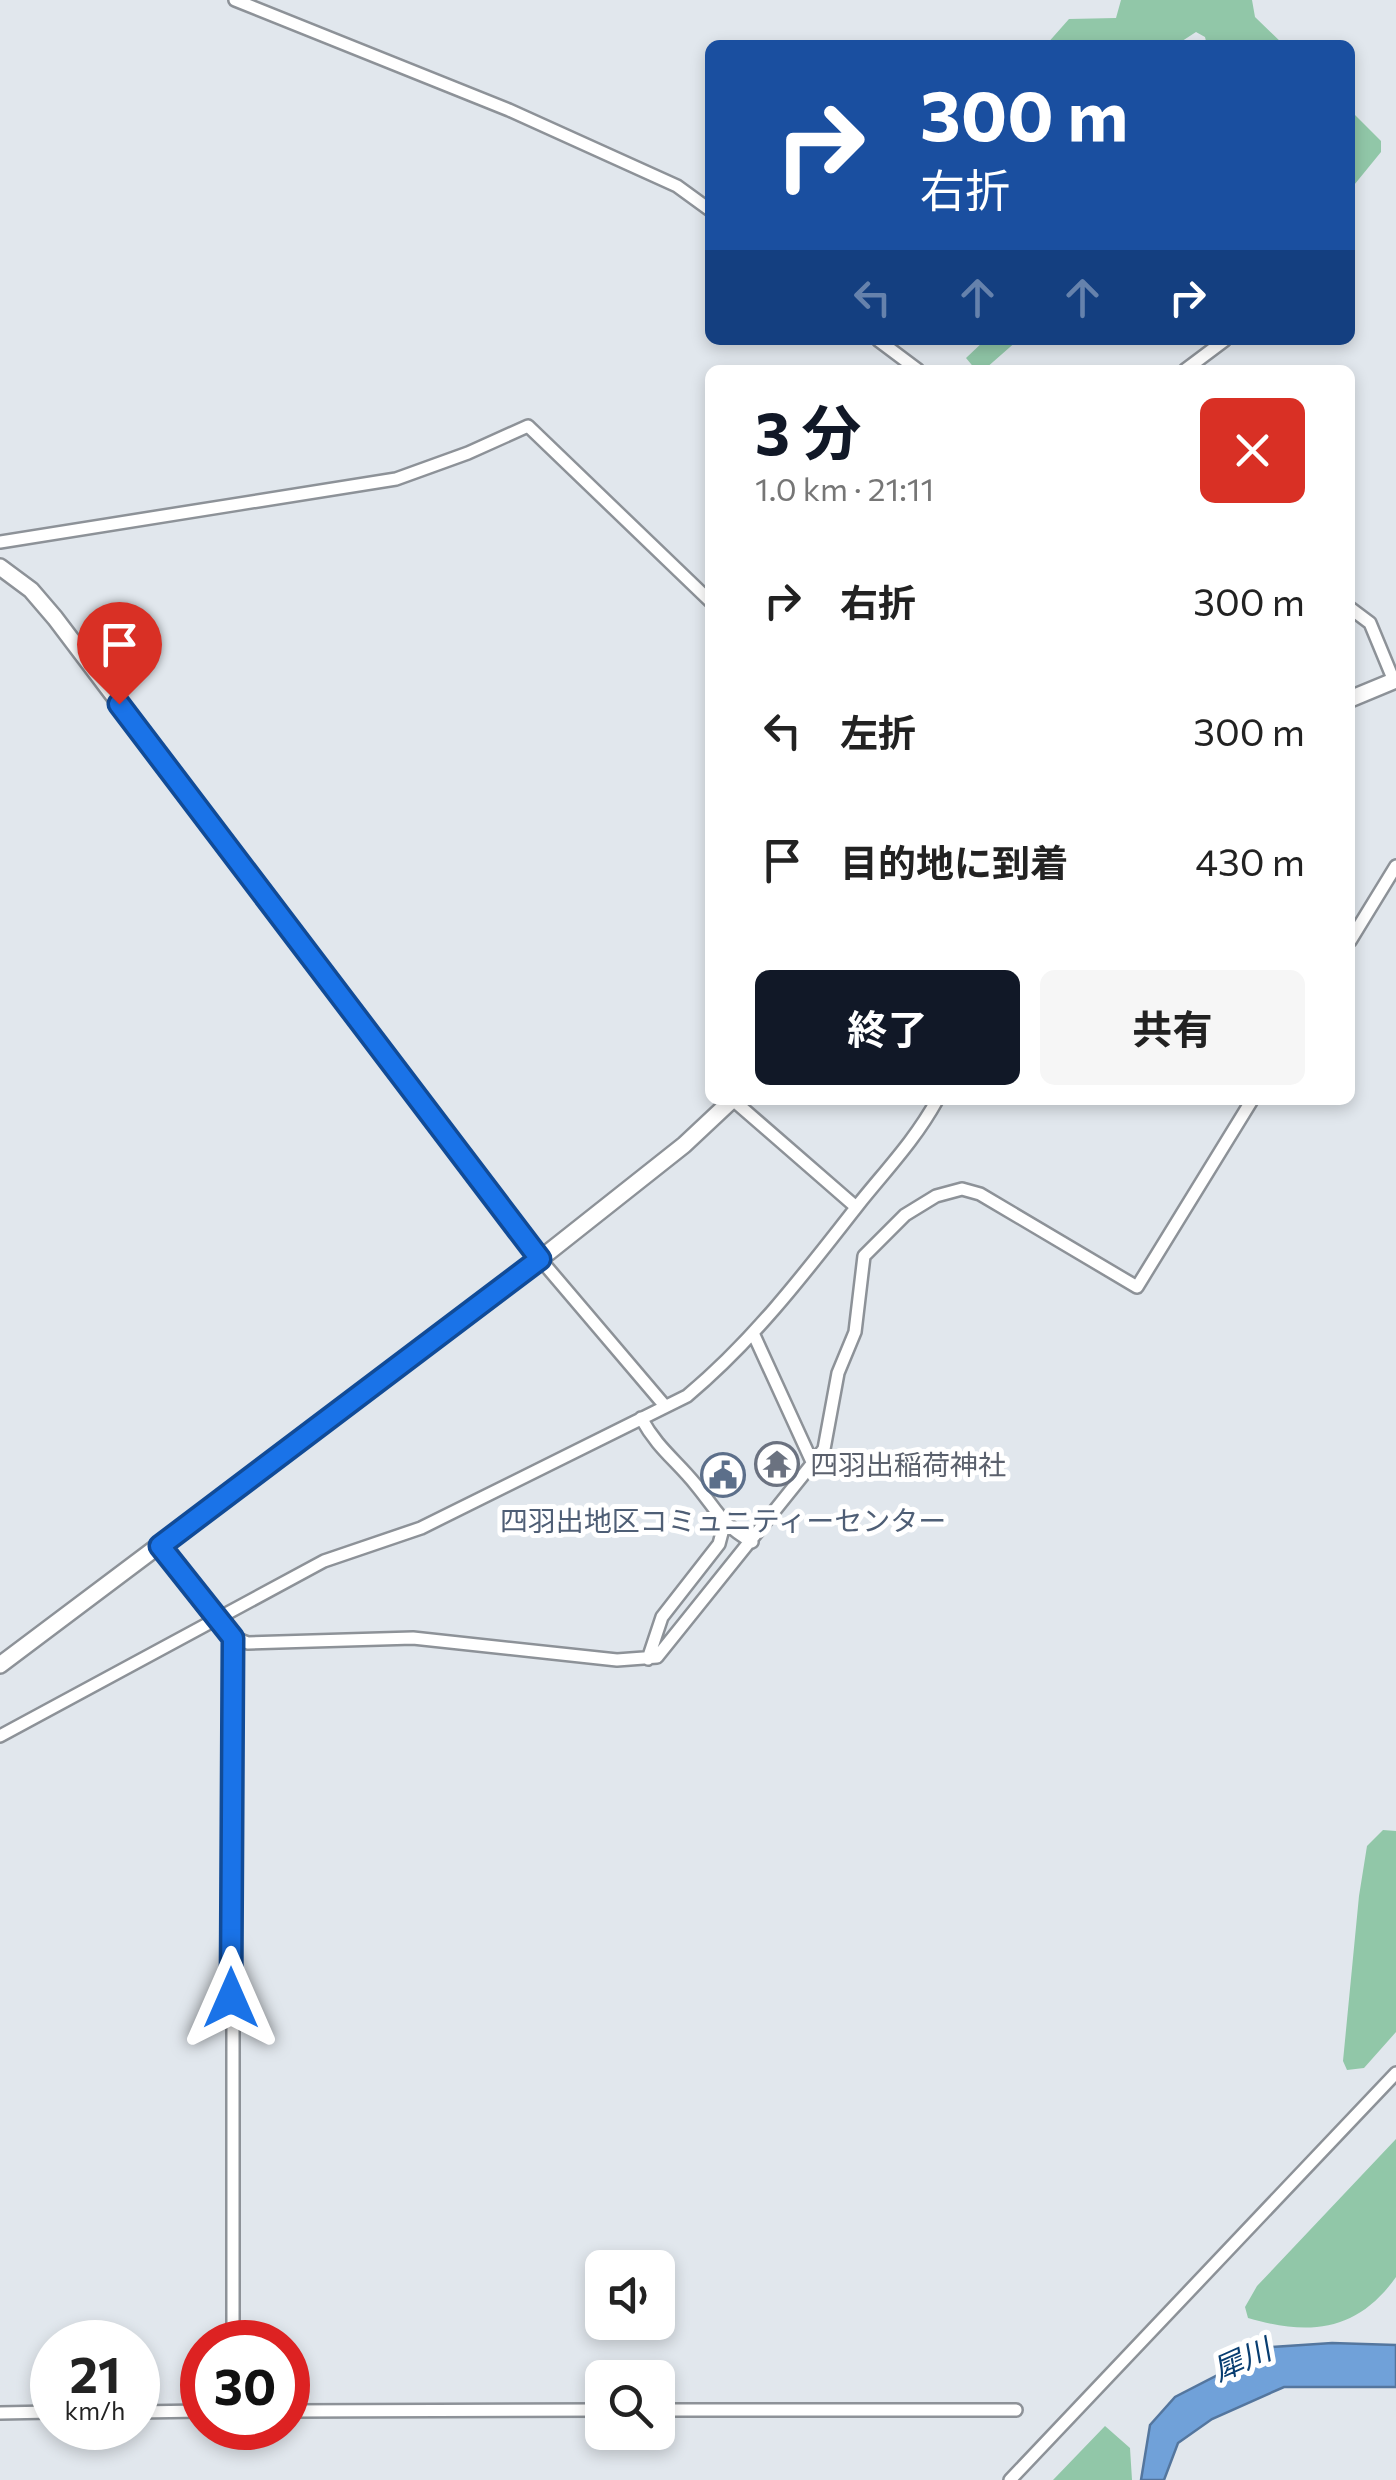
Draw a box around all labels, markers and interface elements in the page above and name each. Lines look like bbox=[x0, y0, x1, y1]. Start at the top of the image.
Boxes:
text: 300 m bbox=[920, 70, 1128, 155]
icon: right bbox=[755, 80, 885, 210]
text: 右折 bbox=[920, 161, 1010, 216]
icon: left bbox=[845, 270, 900, 325]
icon: ahead bbox=[950, 270, 1005, 325]
icon: ahead bbox=[1055, 270, 1110, 325]
icon: right bbox=[1160, 270, 1215, 325]
text: 3 分 bbox=[755, 394, 861, 467]
button: close bbox=[1200, 398, 1305, 503]
text: 1.0 km · 21:11 bbox=[755, 468, 934, 508]
icon: right bbox=[755, 573, 810, 628]
text: 300 m bbox=[1193, 577, 1305, 624]
text: 右折 bbox=[840, 578, 916, 625]
pin bbox=[77, 602, 162, 705]
icon: arrive bbox=[92, 617, 147, 672]
icon: left bbox=[755, 703, 810, 758]
text: 300 m bbox=[1193, 707, 1305, 754]
text: 左折 bbox=[840, 708, 916, 755]
icon: arrive bbox=[755, 833, 810, 888]
text: 430 m bbox=[1195, 837, 1305, 884]
text: 目的地に到着 bbox=[840, 838, 1068, 885]
button: 終了 bbox=[755, 970, 1020, 1085]
button: 共有 bbox=[1040, 970, 1305, 1085]
temple icon: 四羽出稲荷神社 bbox=[754, 1441, 800, 1487]
place label: 四羽出稲荷神社 bbox=[810, 1447, 1006, 1481]
public building icon: 四羽出地区コミュニティーセンター bbox=[700, 1452, 746, 1498]
place label: 四羽出地区コミュニティーセンター bbox=[500, 1503, 946, 1537]
position arrow bbox=[179, 1946, 283, 2050]
map controls bbox=[585, 2250, 675, 2450]
button: sound bbox=[585, 2250, 675, 2340]
speed limit sign: 30 bbox=[180, 2320, 310, 2450]
water label: 犀川 bbox=[1206, 2328, 1279, 2387]
text: 21 bbox=[69, 2342, 121, 2403]
button: search bbox=[585, 2360, 675, 2450]
text: km/h bbox=[65, 2395, 125, 2425]

